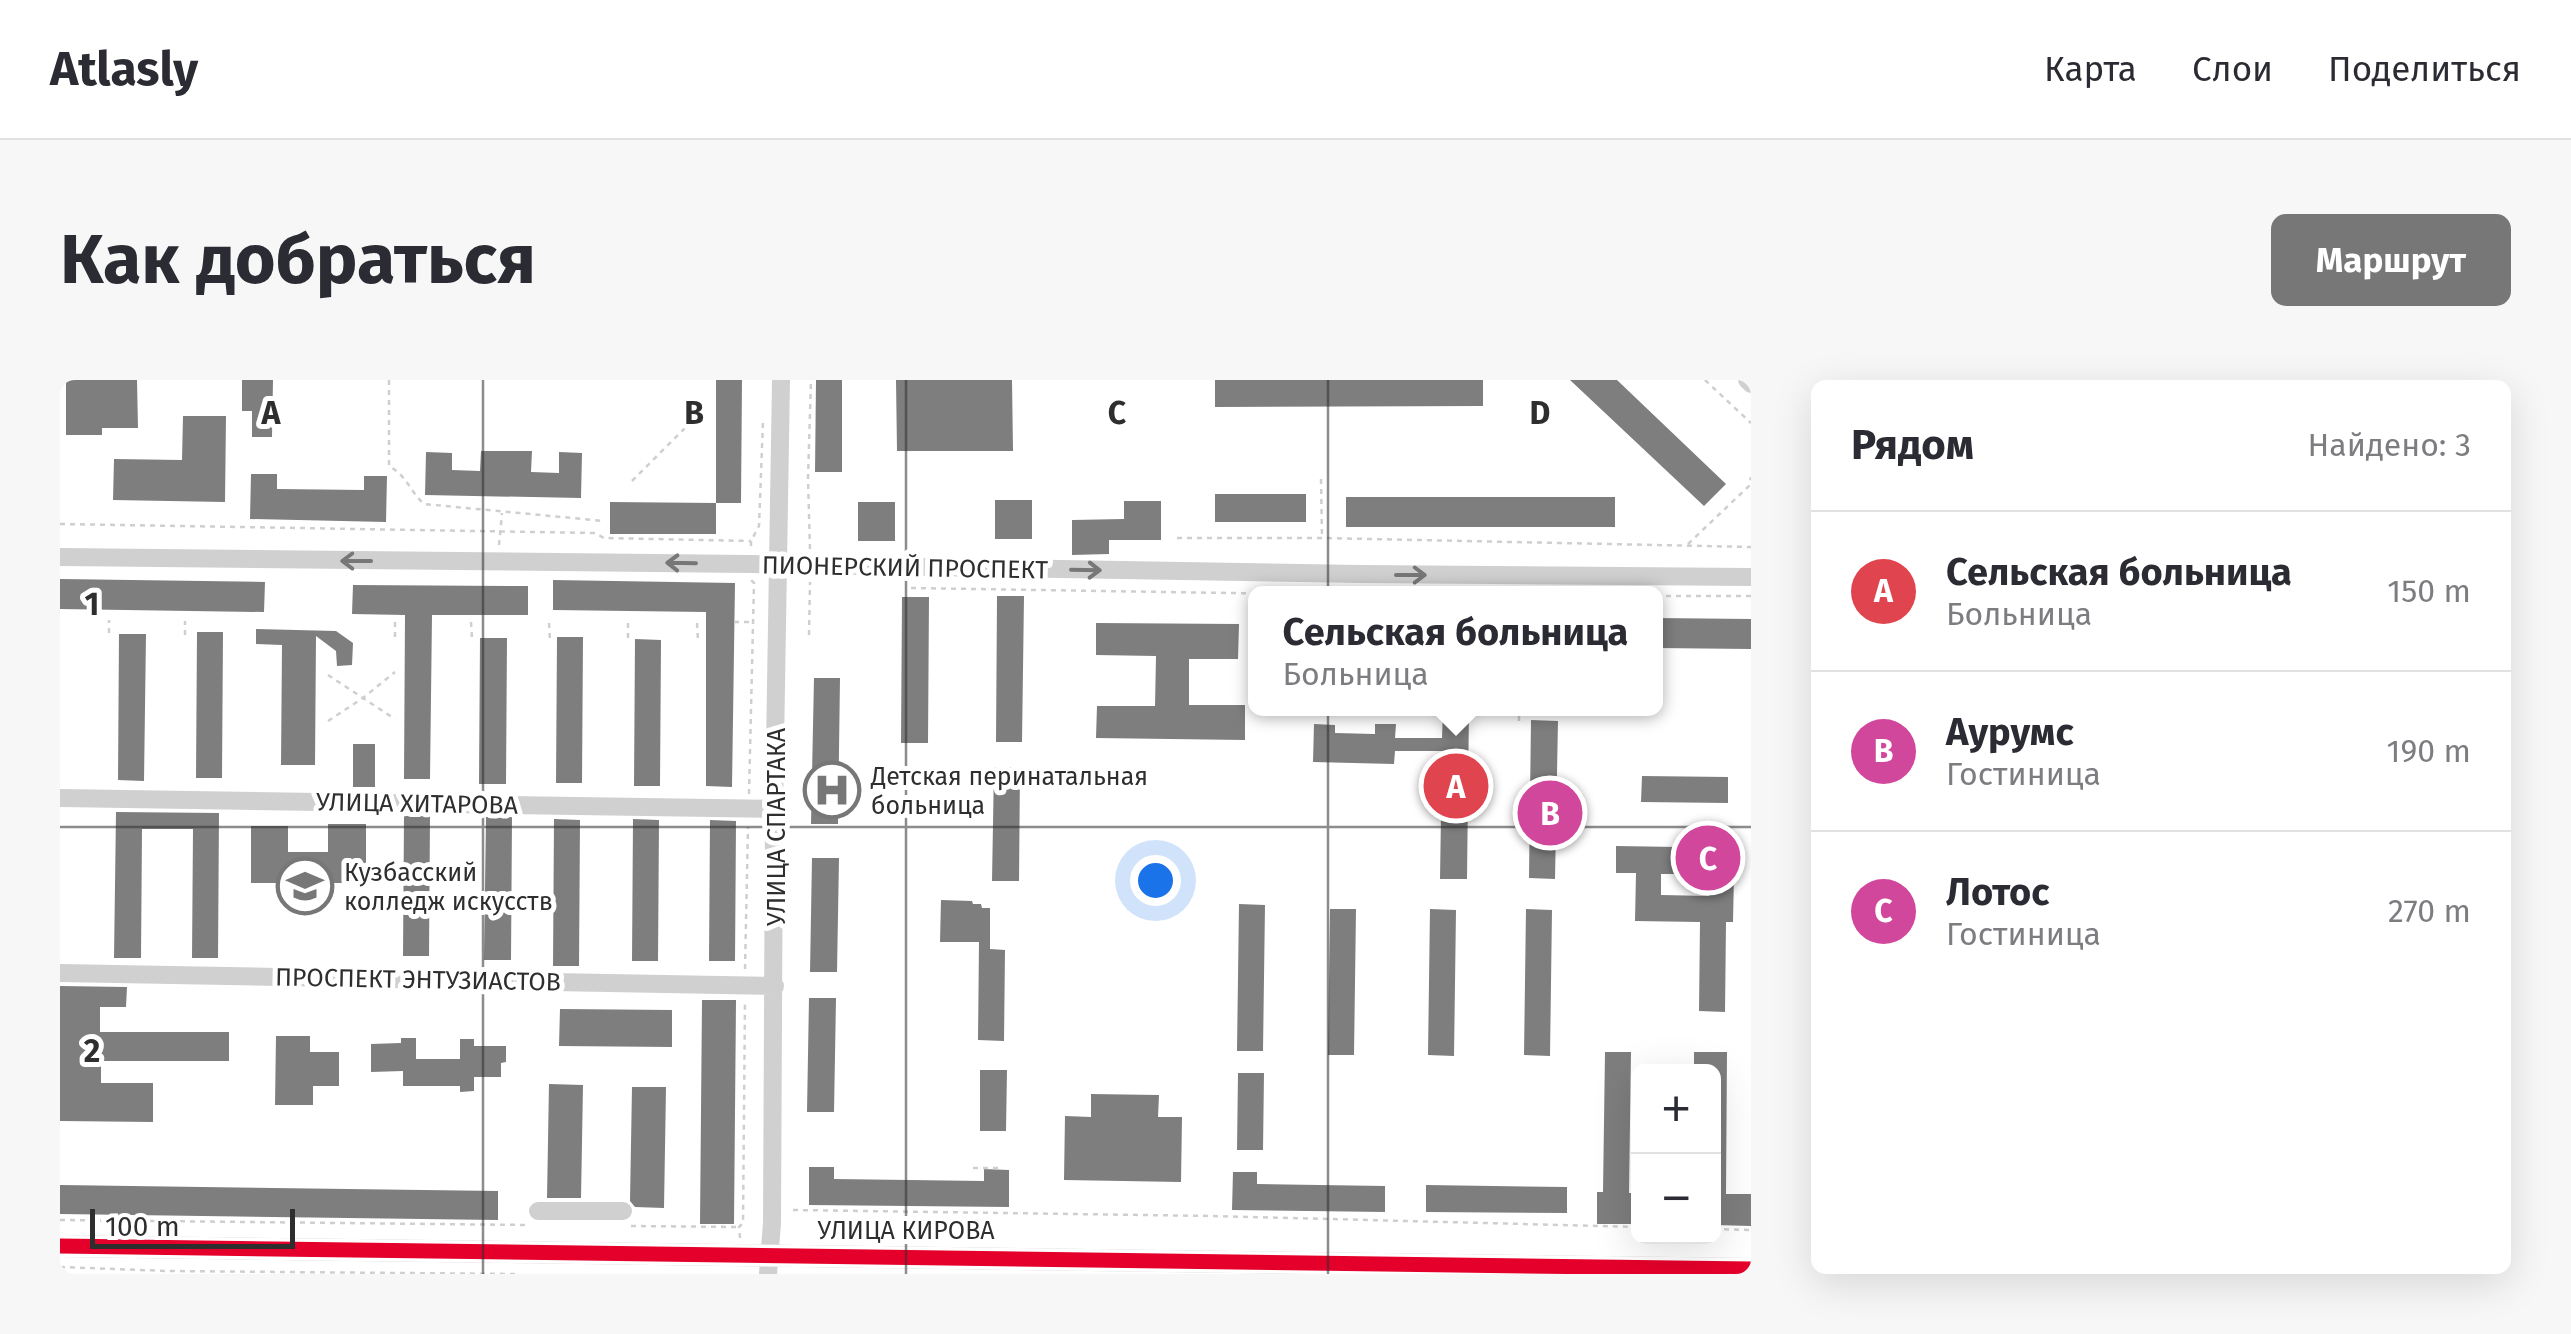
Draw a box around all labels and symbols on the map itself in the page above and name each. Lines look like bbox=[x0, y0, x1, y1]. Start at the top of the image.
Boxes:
text: A bbox=[261, 394, 282, 432]
text: B bbox=[684, 394, 704, 432]
text: C bbox=[1108, 394, 1127, 432]
text: D bbox=[1530, 394, 1550, 432]
street label: ПИОНЕРСКИЙ ПРОСПЕКТ bbox=[762, 550, 1048, 585]
one-way arrow bbox=[340, 552, 372, 570]
one-way arrow bbox=[665, 554, 698, 572]
one-way arrow bbox=[1068, 560, 1101, 580]
one-way arrow bbox=[1394, 565, 1426, 584]
text: 1 bbox=[85, 585, 99, 623]
street label: УЛИЦА СПАРТАКА bbox=[762, 727, 792, 926]
pin: A bbox=[1424, 748, 1488, 824]
hospital icon: Детская перинатальная больница bbox=[802, 760, 862, 820]
place label: Детская перинатальная больница bbox=[870, 762, 1148, 821]
pin: B bbox=[1518, 776, 1582, 850]
street label: УЛИЦА ХИТАРОВА bbox=[316, 787, 519, 821]
pin: C bbox=[1676, 820, 1740, 896]
your location bbox=[1130, 855, 1181, 906]
school or university icon: Кузбасский колледж искусств bbox=[275, 856, 335, 916]
place label: Кузбасский колледж искусств bbox=[344, 858, 553, 917]
street label: ПРОСПЕКТ ЭНТУЗИАСТОВ bbox=[275, 963, 561, 997]
text: 2 bbox=[84, 1032, 100, 1070]
scale bar bbox=[90, 1204, 295, 1248]
street label: УЛИЦА КИРОВА bbox=[817, 1216, 995, 1246]

